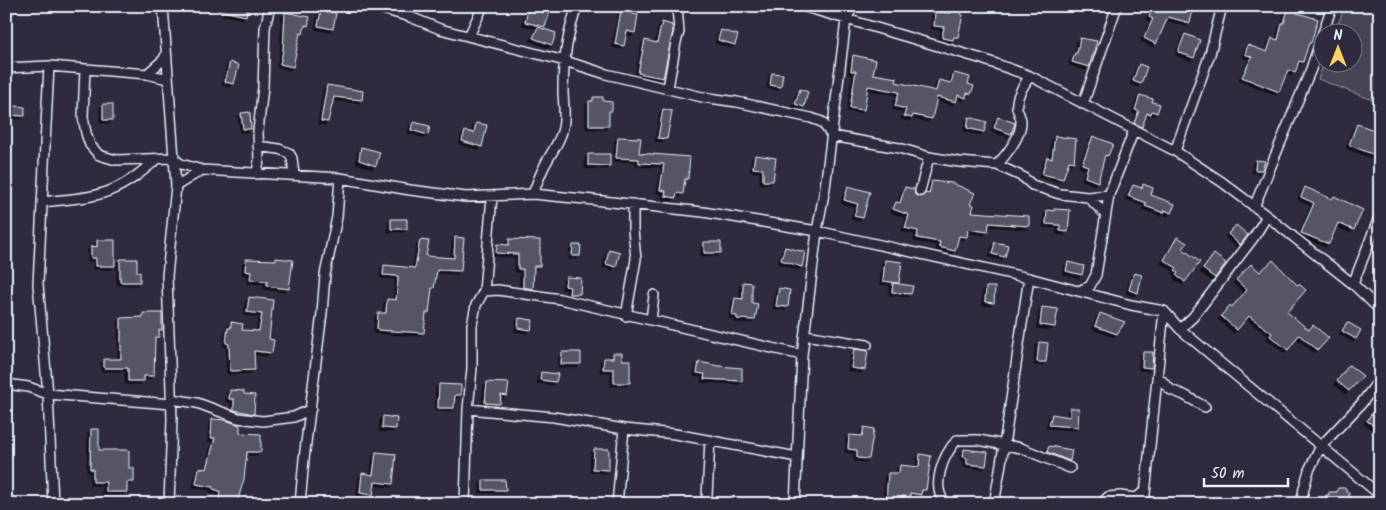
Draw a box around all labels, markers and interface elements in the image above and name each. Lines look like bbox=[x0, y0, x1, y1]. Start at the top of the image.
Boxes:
north arrow bbox=[1314, 22, 1364, 72]
text: N bbox=[1334, 25, 1343, 47]
scale bar bbox=[1204, 455, 1287, 487]
text: 50 m bbox=[1211, 462, 1245, 486]

